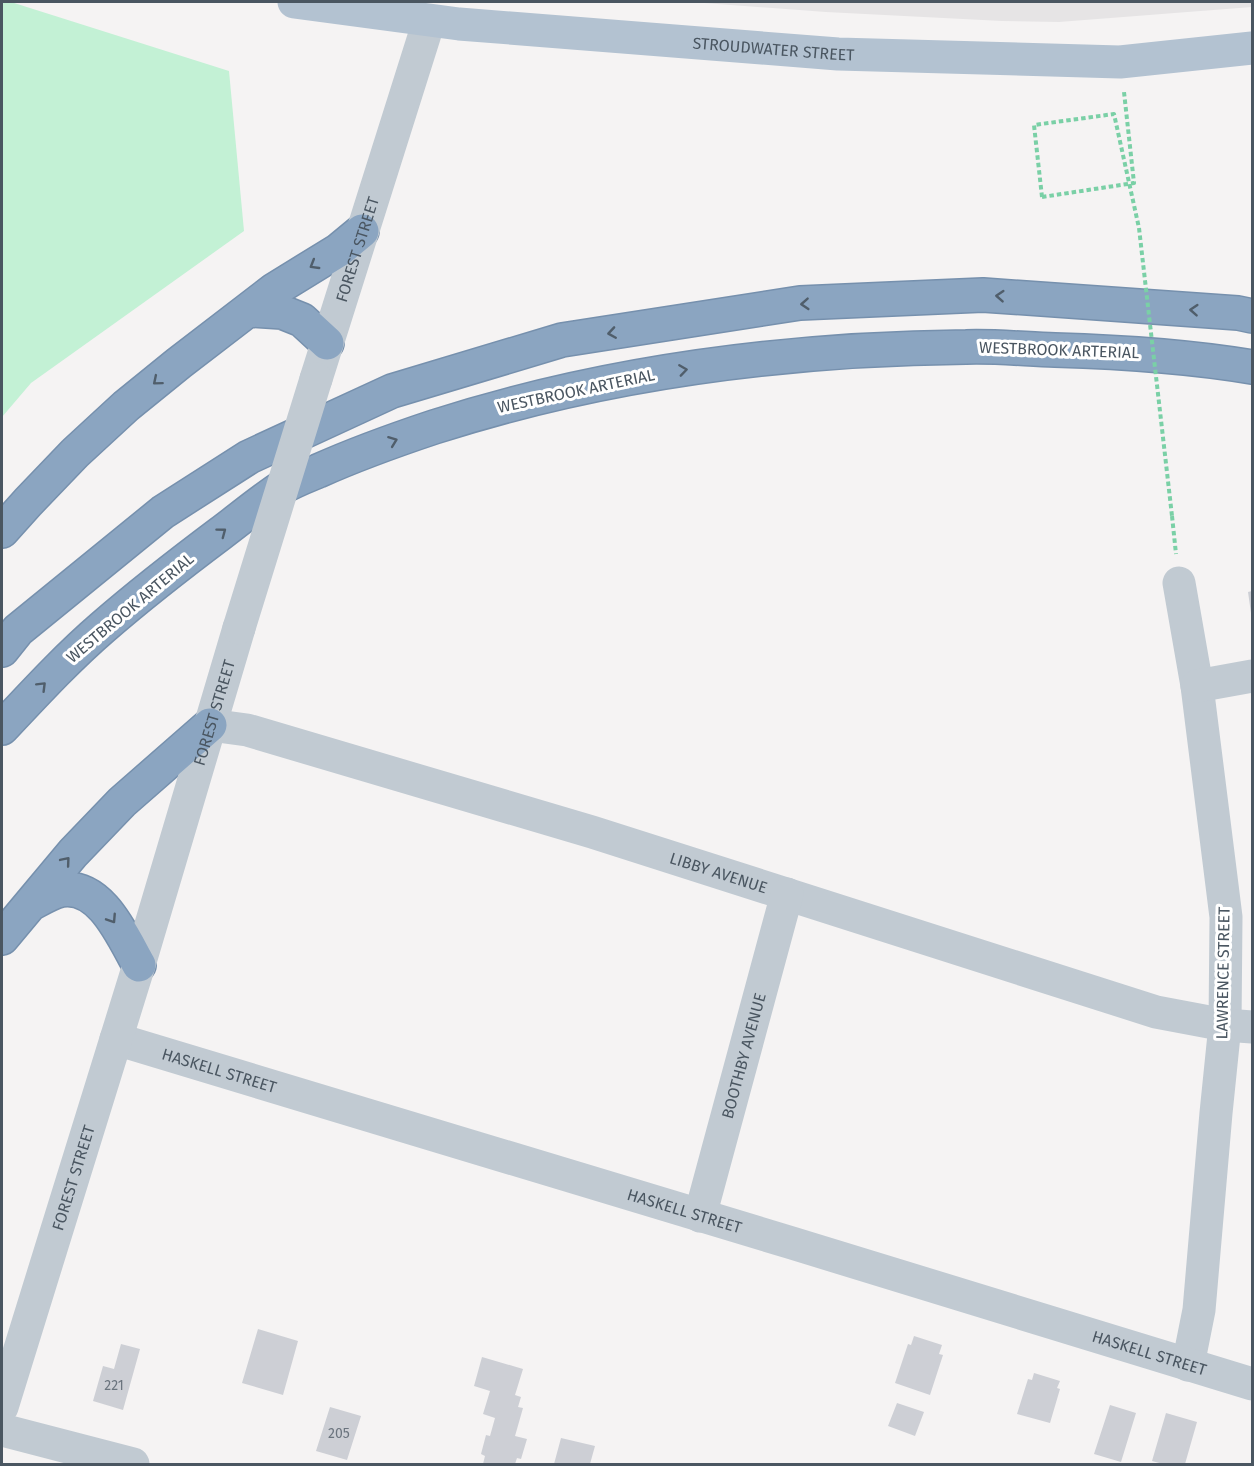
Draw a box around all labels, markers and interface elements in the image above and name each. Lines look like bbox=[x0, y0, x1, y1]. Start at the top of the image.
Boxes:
street label: STROUDWATER STREET bbox=[692, 33, 855, 64]
street label: FOREST STREET bbox=[331, 194, 383, 304]
one-way arrow bbox=[310, 258, 320, 270]
one-way arrow bbox=[995, 290, 1004, 303]
one-way arrow bbox=[801, 297, 810, 310]
one-way arrow bbox=[1190, 303, 1199, 316]
one-way arrow bbox=[608, 326, 617, 338]
street label: WESTBROOK ARTERIAL bbox=[979, 338, 1139, 362]
one-way arrow bbox=[679, 364, 688, 376]
street label: WESTBROOK ARTERIAL bbox=[496, 365, 656, 417]
one-way arrow bbox=[153, 373, 164, 384]
one-way arrow bbox=[386, 436, 397, 448]
one-way arrow bbox=[215, 529, 226, 540]
street label: WESTBROOK ARTERIAL bbox=[63, 549, 197, 667]
street label: FOREST STREET bbox=[189, 657, 239, 768]
one-way arrow bbox=[34, 683, 45, 694]
street label: LIBBY AVENUE bbox=[667, 848, 770, 897]
one-way arrow bbox=[58, 857, 69, 868]
street label: LAWRENCE STREET bbox=[1212, 906, 1234, 1040]
one-way arrow bbox=[104, 913, 116, 923]
street label: BOOTHBY AVENUE bbox=[717, 991, 769, 1121]
street label: HASKELL STREET bbox=[160, 1044, 280, 1097]
street label: FOREST STREET bbox=[48, 1122, 99, 1233]
street label: HASKELL STREET bbox=[625, 1184, 745, 1237]
street label: HASKELL STREET bbox=[1090, 1326, 1210, 1379]
house number: 221 bbox=[104, 1377, 124, 1394]
house number: 205 bbox=[328, 1425, 350, 1442]

